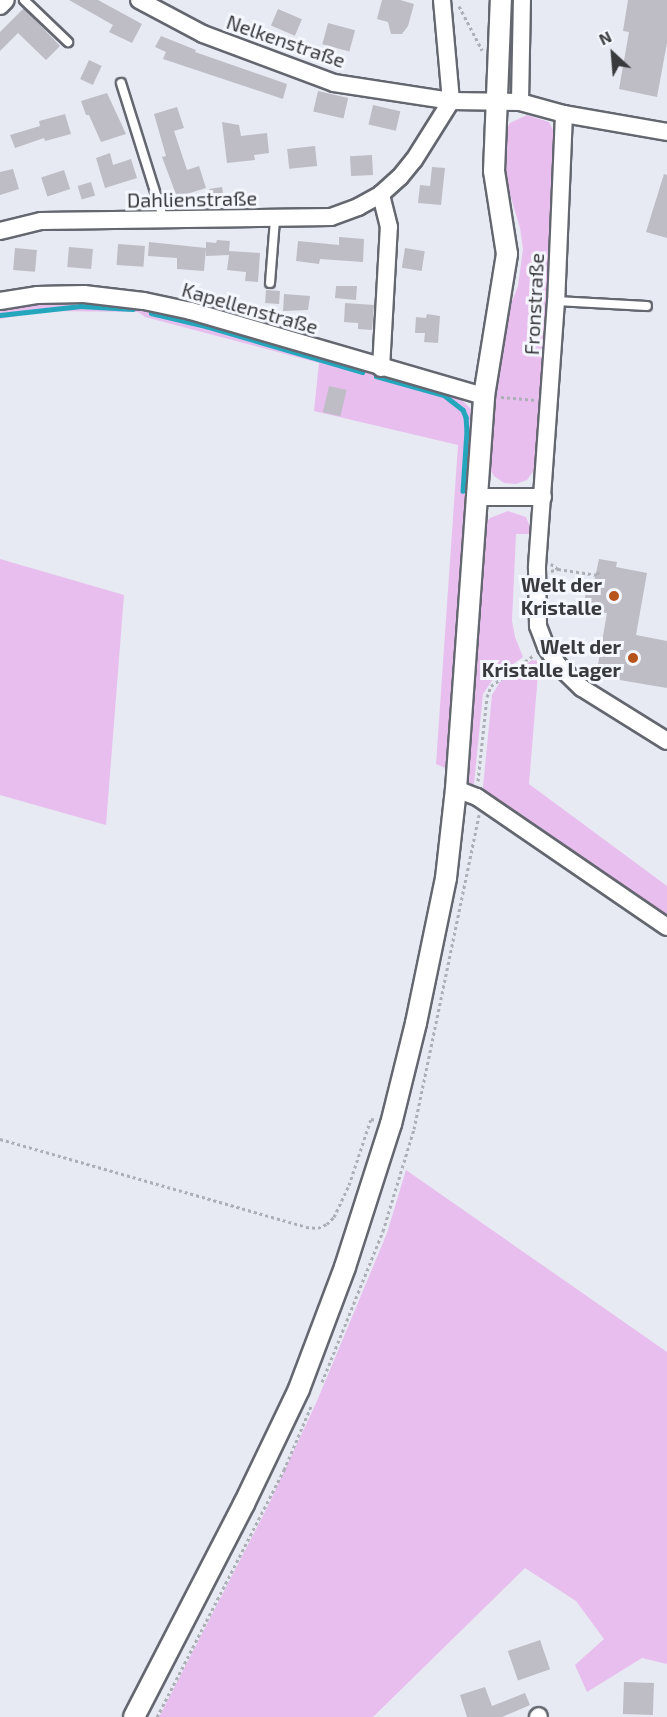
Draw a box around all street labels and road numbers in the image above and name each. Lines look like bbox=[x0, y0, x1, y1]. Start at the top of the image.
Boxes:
street label: Nelkenstraße bbox=[223, 9, 349, 73]
street label: Dahlienstraße bbox=[127, 186, 257, 212]
street label: Fronstraße bbox=[519, 252, 549, 356]
street label: Kapellenstraße bbox=[179, 277, 321, 339]

